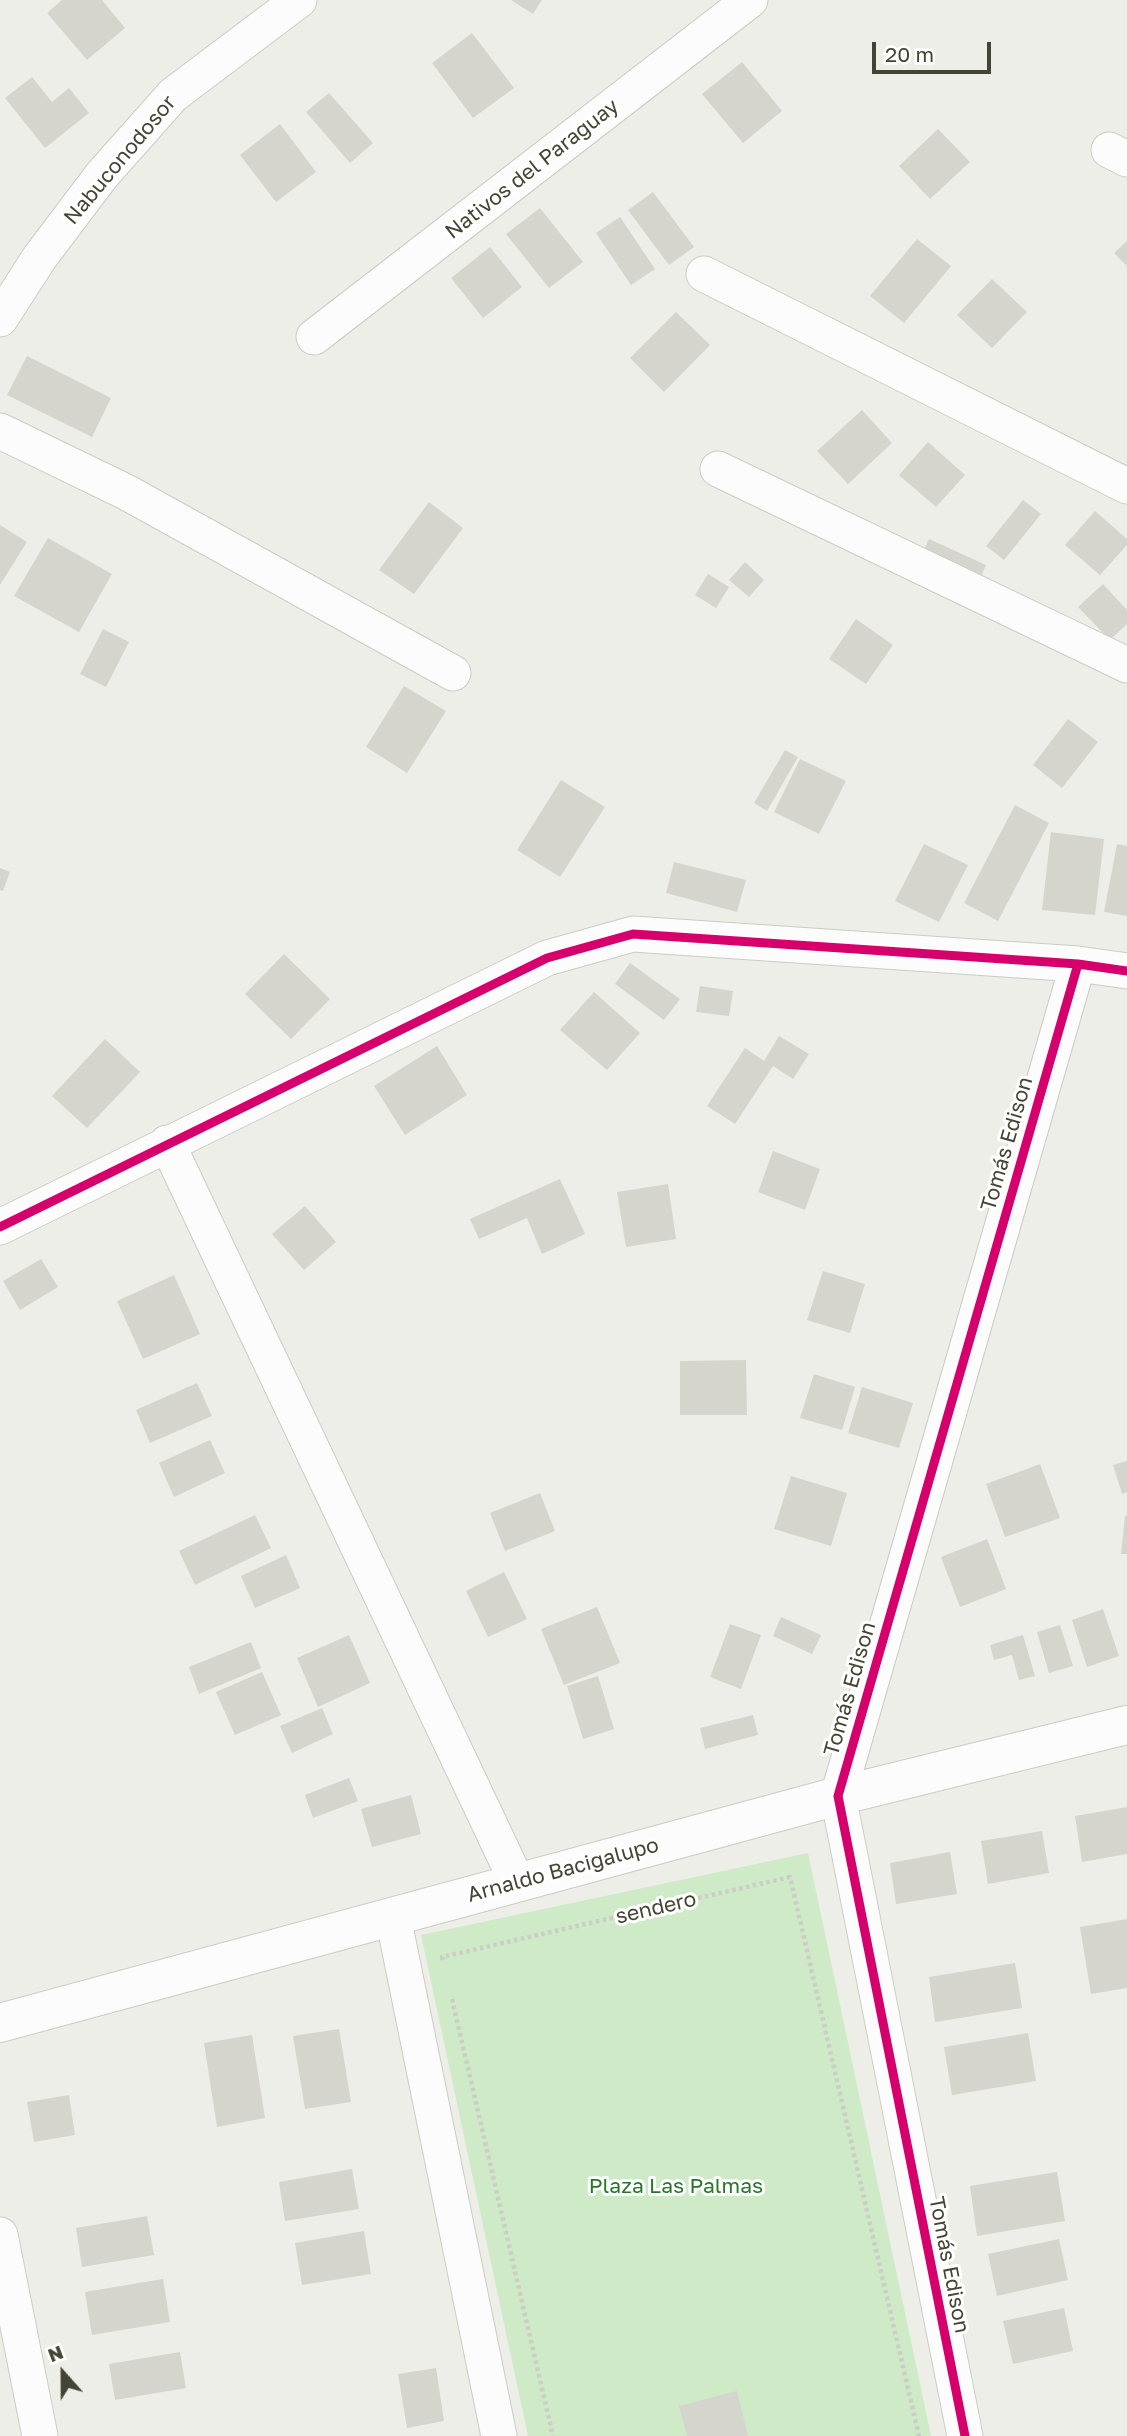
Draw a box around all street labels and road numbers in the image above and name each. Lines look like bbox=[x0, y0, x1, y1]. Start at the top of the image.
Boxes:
street label: Nabuconodosor bbox=[59, 90, 181, 230]
street label: Nativos del Paraguay bbox=[440, 93, 624, 245]
street label: Tomás Edison bbox=[976, 1074, 1038, 1214]
street label: Tomás Edison bbox=[819, 1619, 881, 1759]
street label: Arnaldo Bacigalupo bbox=[465, 1832, 661, 1908]
street label: sendero bbox=[613, 1887, 699, 1929]
street label: Tomás Edison bbox=[923, 2195, 975, 2335]

